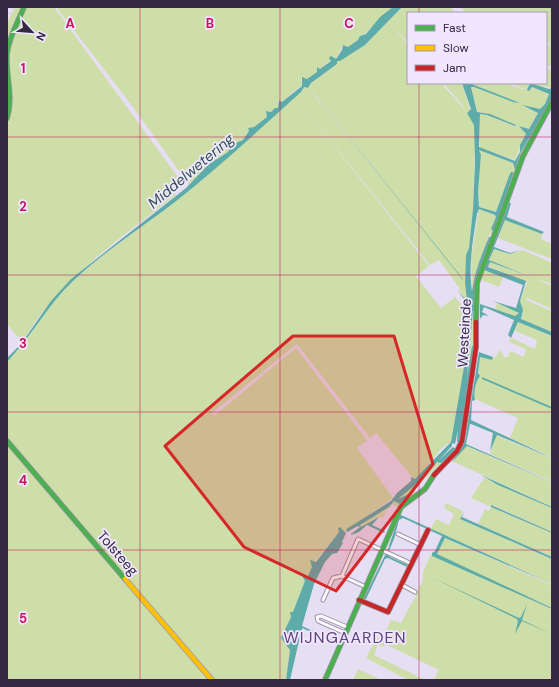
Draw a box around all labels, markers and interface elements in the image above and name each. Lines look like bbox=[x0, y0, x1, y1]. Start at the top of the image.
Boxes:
north arrow bbox=[12, 12, 52, 52]
legend bbox=[407, 12, 547, 84]
text: A bbox=[65, 15, 75, 32]
text: B bbox=[206, 15, 214, 32]
text: C bbox=[344, 15, 354, 32]
text: Fast bbox=[443, 20, 466, 36]
text: N bbox=[33, 30, 49, 43]
text: Slow bbox=[443, 40, 469, 56]
text: 1 bbox=[21, 60, 25, 77]
text: Jam bbox=[443, 60, 466, 76]
water label: Middelwetering bbox=[144, 129, 239, 213]
text: 2 bbox=[19, 198, 27, 215]
street label: Westeinde bbox=[453, 298, 475, 368]
text: 3 bbox=[19, 335, 27, 352]
text: 4 bbox=[19, 472, 27, 489]
street label: Tolsteeg bbox=[94, 527, 143, 579]
text: 5 bbox=[19, 610, 27, 627]
district label: WIJNGAARDEN bbox=[283, 627, 407, 648]

